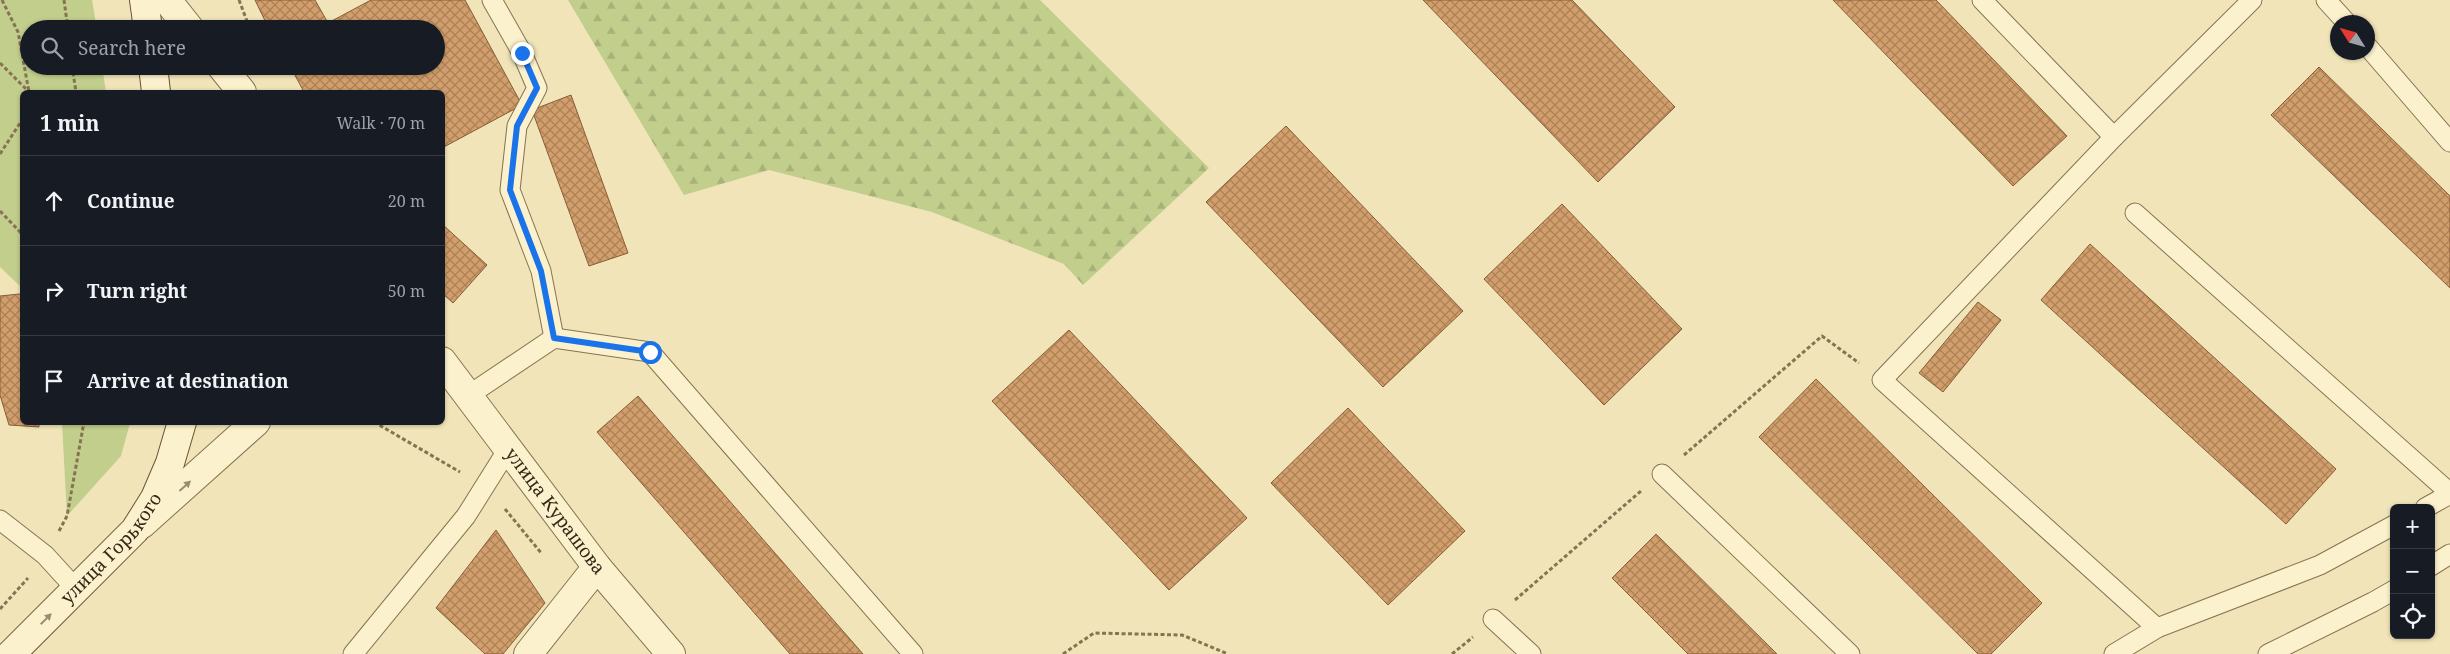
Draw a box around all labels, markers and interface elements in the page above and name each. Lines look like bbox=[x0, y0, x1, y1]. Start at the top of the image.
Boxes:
north arrow bbox=[2330, 15, 2375, 60]
search box bbox=[20, 20, 445, 75]
icon: search bbox=[38, 34, 66, 62]
text: Search here bbox=[78, 35, 186, 61]
route end bbox=[511, 42, 534, 65]
text: 1 min bbox=[40, 109, 99, 137]
text: Walk · 70 m bbox=[337, 112, 425, 134]
icon: ahead bbox=[40, 187, 68, 215]
text: Continue bbox=[87, 188, 175, 214]
text: 20 m bbox=[388, 190, 425, 212]
icon: right bbox=[40, 277, 68, 305]
text: Turn right bbox=[87, 278, 187, 304]
text: 50 m bbox=[388, 280, 425, 302]
route start bbox=[639, 341, 662, 364]
icon: arrive bbox=[40, 367, 68, 395]
text: Arrive at destination bbox=[87, 368, 289, 394]
street label: улица Курашова bbox=[500, 442, 611, 579]
one-way arrow bbox=[178, 480, 190, 492]
street label: улица Горького bbox=[55, 488, 166, 609]
map controls bbox=[2390, 504, 2435, 639]
button: + bbox=[2390, 504, 2435, 549]
button: − bbox=[2390, 549, 2435, 594]
button: locate bbox=[2390, 594, 2435, 639]
one-way arrow bbox=[40, 614, 52, 626]

